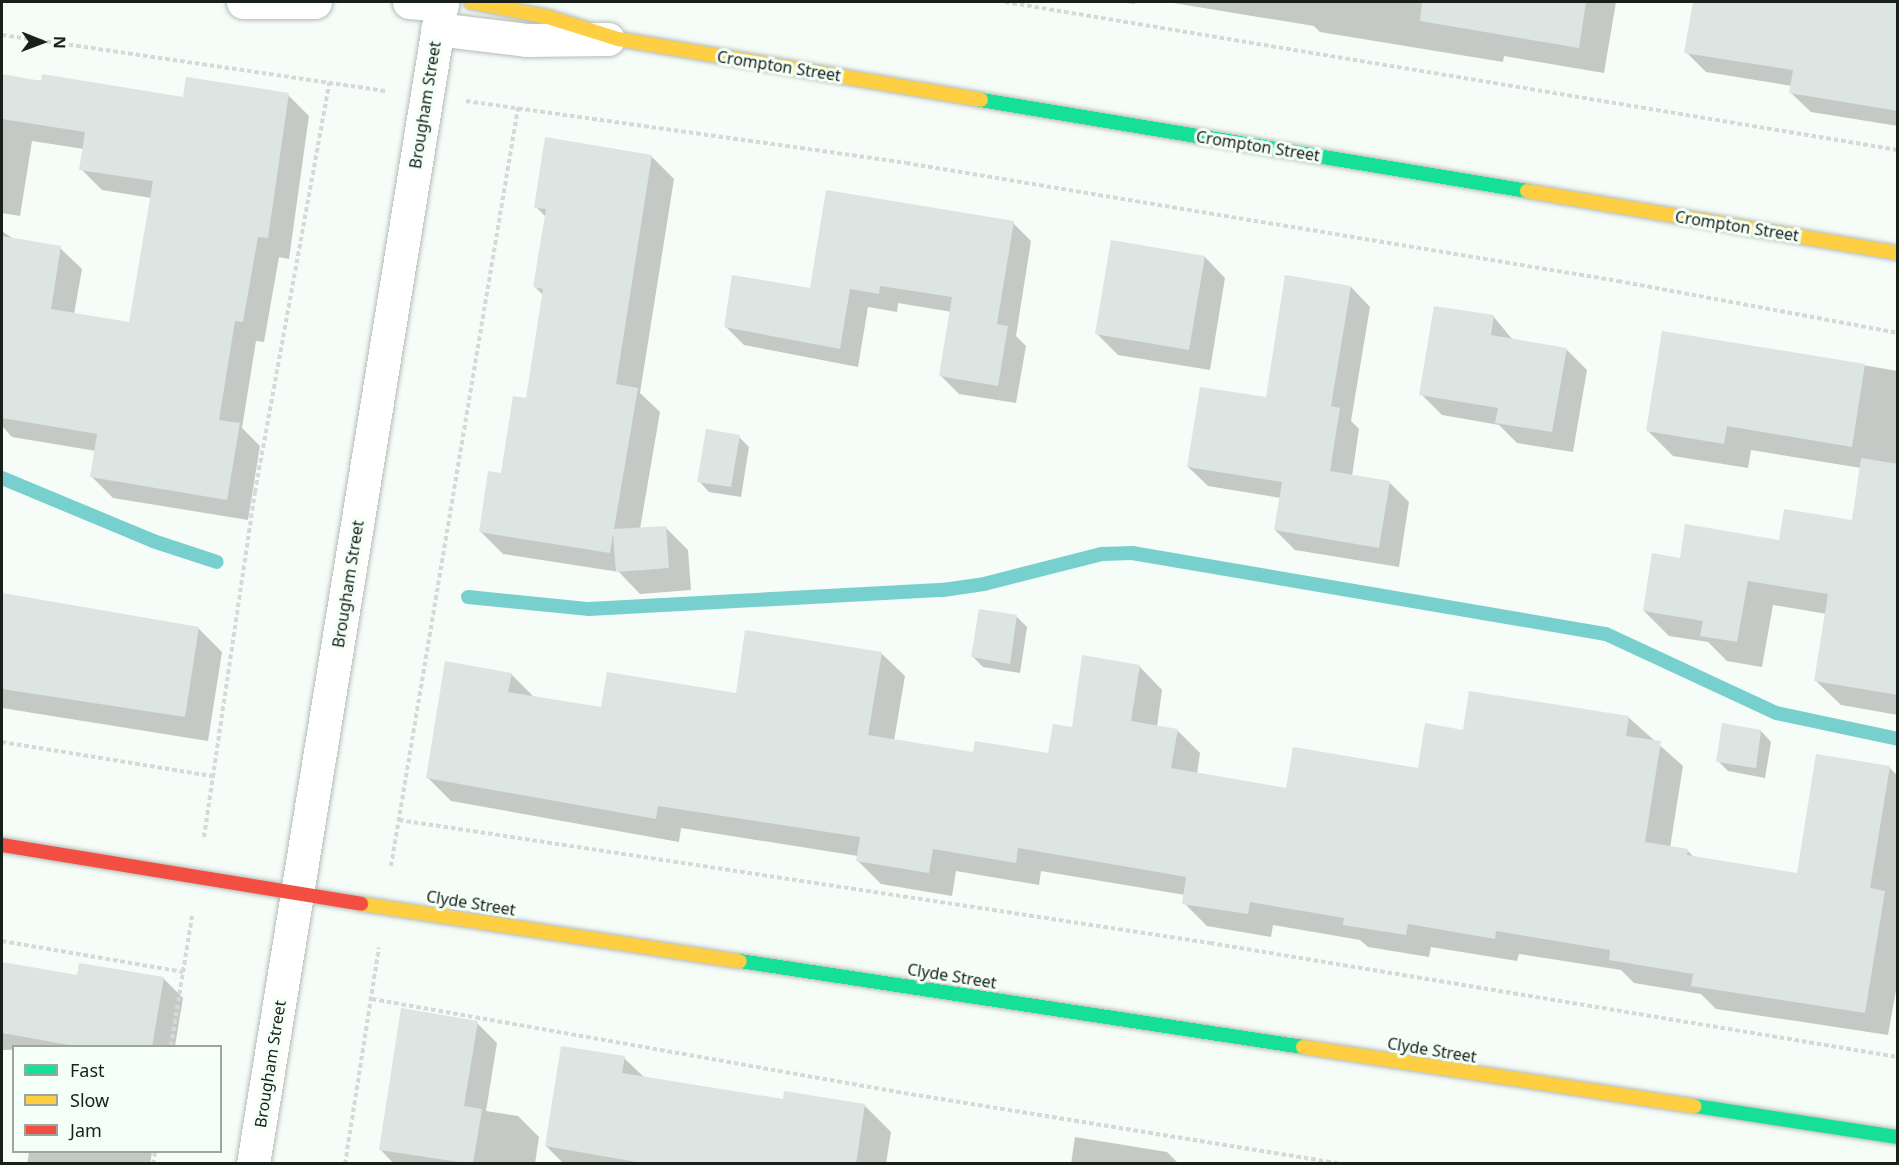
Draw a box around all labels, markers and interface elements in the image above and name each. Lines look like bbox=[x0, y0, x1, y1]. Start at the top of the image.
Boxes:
north arrow bbox=[12, 12, 72, 72]
text: N bbox=[49, 36, 71, 49]
street label: Brougham Street bbox=[405, 40, 445, 170]
street label: Crompton Street bbox=[716, 47, 842, 85]
street label: Crompton Street bbox=[1195, 127, 1321, 165]
street label: Crompton Street bbox=[1674, 207, 1800, 245]
street label: Brougham Street bbox=[328, 519, 368, 649]
street label: Clyde Street bbox=[425, 886, 517, 920]
street label: Clyde Street bbox=[906, 959, 998, 993]
street label: Brougham Street bbox=[250, 999, 290, 1129]
street label: Clyde Street bbox=[1386, 1033, 1478, 1067]
legend bbox=[12, 1045, 222, 1153]
text: Fast bbox=[70, 1058, 105, 1082]
text: Slow bbox=[70, 1088, 109, 1112]
text: Jam bbox=[70, 1118, 102, 1142]

